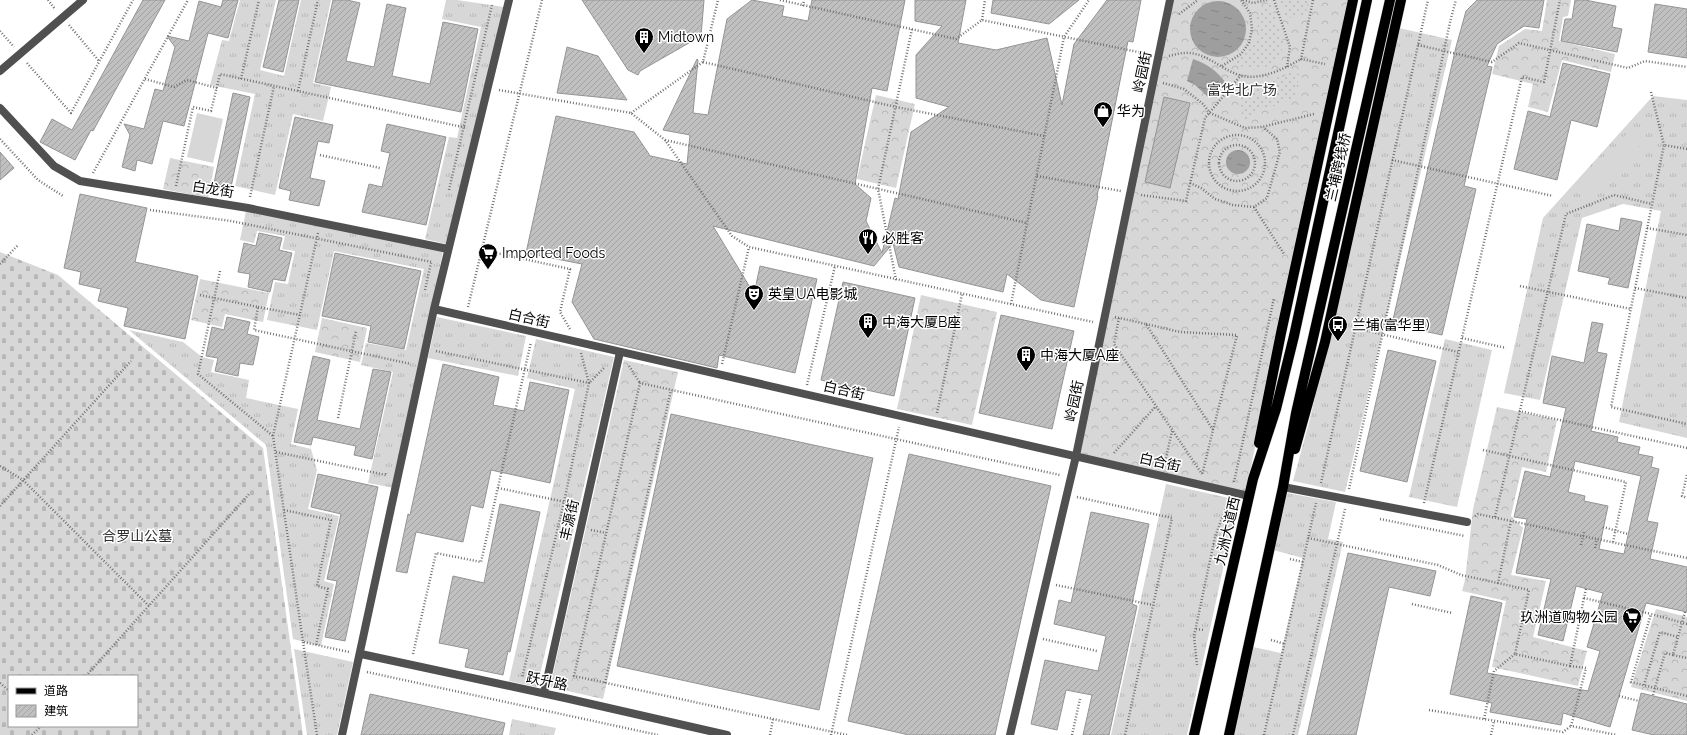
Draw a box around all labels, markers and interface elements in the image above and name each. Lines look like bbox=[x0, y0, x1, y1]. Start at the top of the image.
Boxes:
building icon: Midtown bbox=[633, 26, 655, 54]
place label: Midtown bbox=[658, 29, 714, 45]
street label: 岭园街 bbox=[1130, 50, 1154, 94]
park label: 富华北广场 bbox=[1207, 82, 1277, 98]
shop icon: 华为 bbox=[1092, 100, 1114, 128]
place label: 华为 bbox=[1117, 103, 1145, 119]
street label: 兰埔跨线桥 bbox=[1322, 131, 1354, 203]
street label: 白龙街 bbox=[191, 178, 235, 200]
restaurant icon: 必胜客 bbox=[857, 227, 879, 255]
place label: 必胜客 bbox=[882, 230, 924, 246]
supermarket icon: Imported Foods bbox=[477, 242, 499, 270]
place label: Imported Foods bbox=[502, 245, 605, 261]
theatre icon: 英皇UA电影城 bbox=[743, 283, 765, 311]
place label: 英皇UA电影城 bbox=[768, 286, 858, 302]
street label: 白合街 bbox=[507, 305, 551, 331]
building icon: 中海大厦B座 bbox=[857, 311, 879, 339]
place label: 中海大厦B座 bbox=[882, 314, 961, 330]
bus stop icon: 兰埔(富华里) bbox=[1327, 314, 1349, 342]
place label: 兰埔(富华里) bbox=[1352, 317, 1430, 333]
building icon: 中海大厦A座 bbox=[1015, 344, 1037, 372]
place label: 中海大厦A座 bbox=[1040, 347, 1119, 363]
street label: 白合街 bbox=[822, 377, 866, 403]
street label: 岭园街 bbox=[1062, 379, 1086, 423]
street label: 白合街 bbox=[1138, 449, 1182, 475]
street label: 九洲大道西 bbox=[1211, 495, 1243, 567]
street label: 丰源街 bbox=[556, 498, 582, 542]
park label: 合罗山公墓 bbox=[102, 528, 172, 544]
supermarket icon: 玖洲道购物公园 bbox=[1621, 606, 1643, 634]
place label: 玖洲道购物公园 bbox=[1520, 609, 1618, 625]
street label: 跃升路 bbox=[525, 669, 569, 693]
legend bbox=[8, 675, 138, 727]
text: 道路 bbox=[44, 684, 68, 698]
text: 建筑 bbox=[44, 704, 68, 718]

